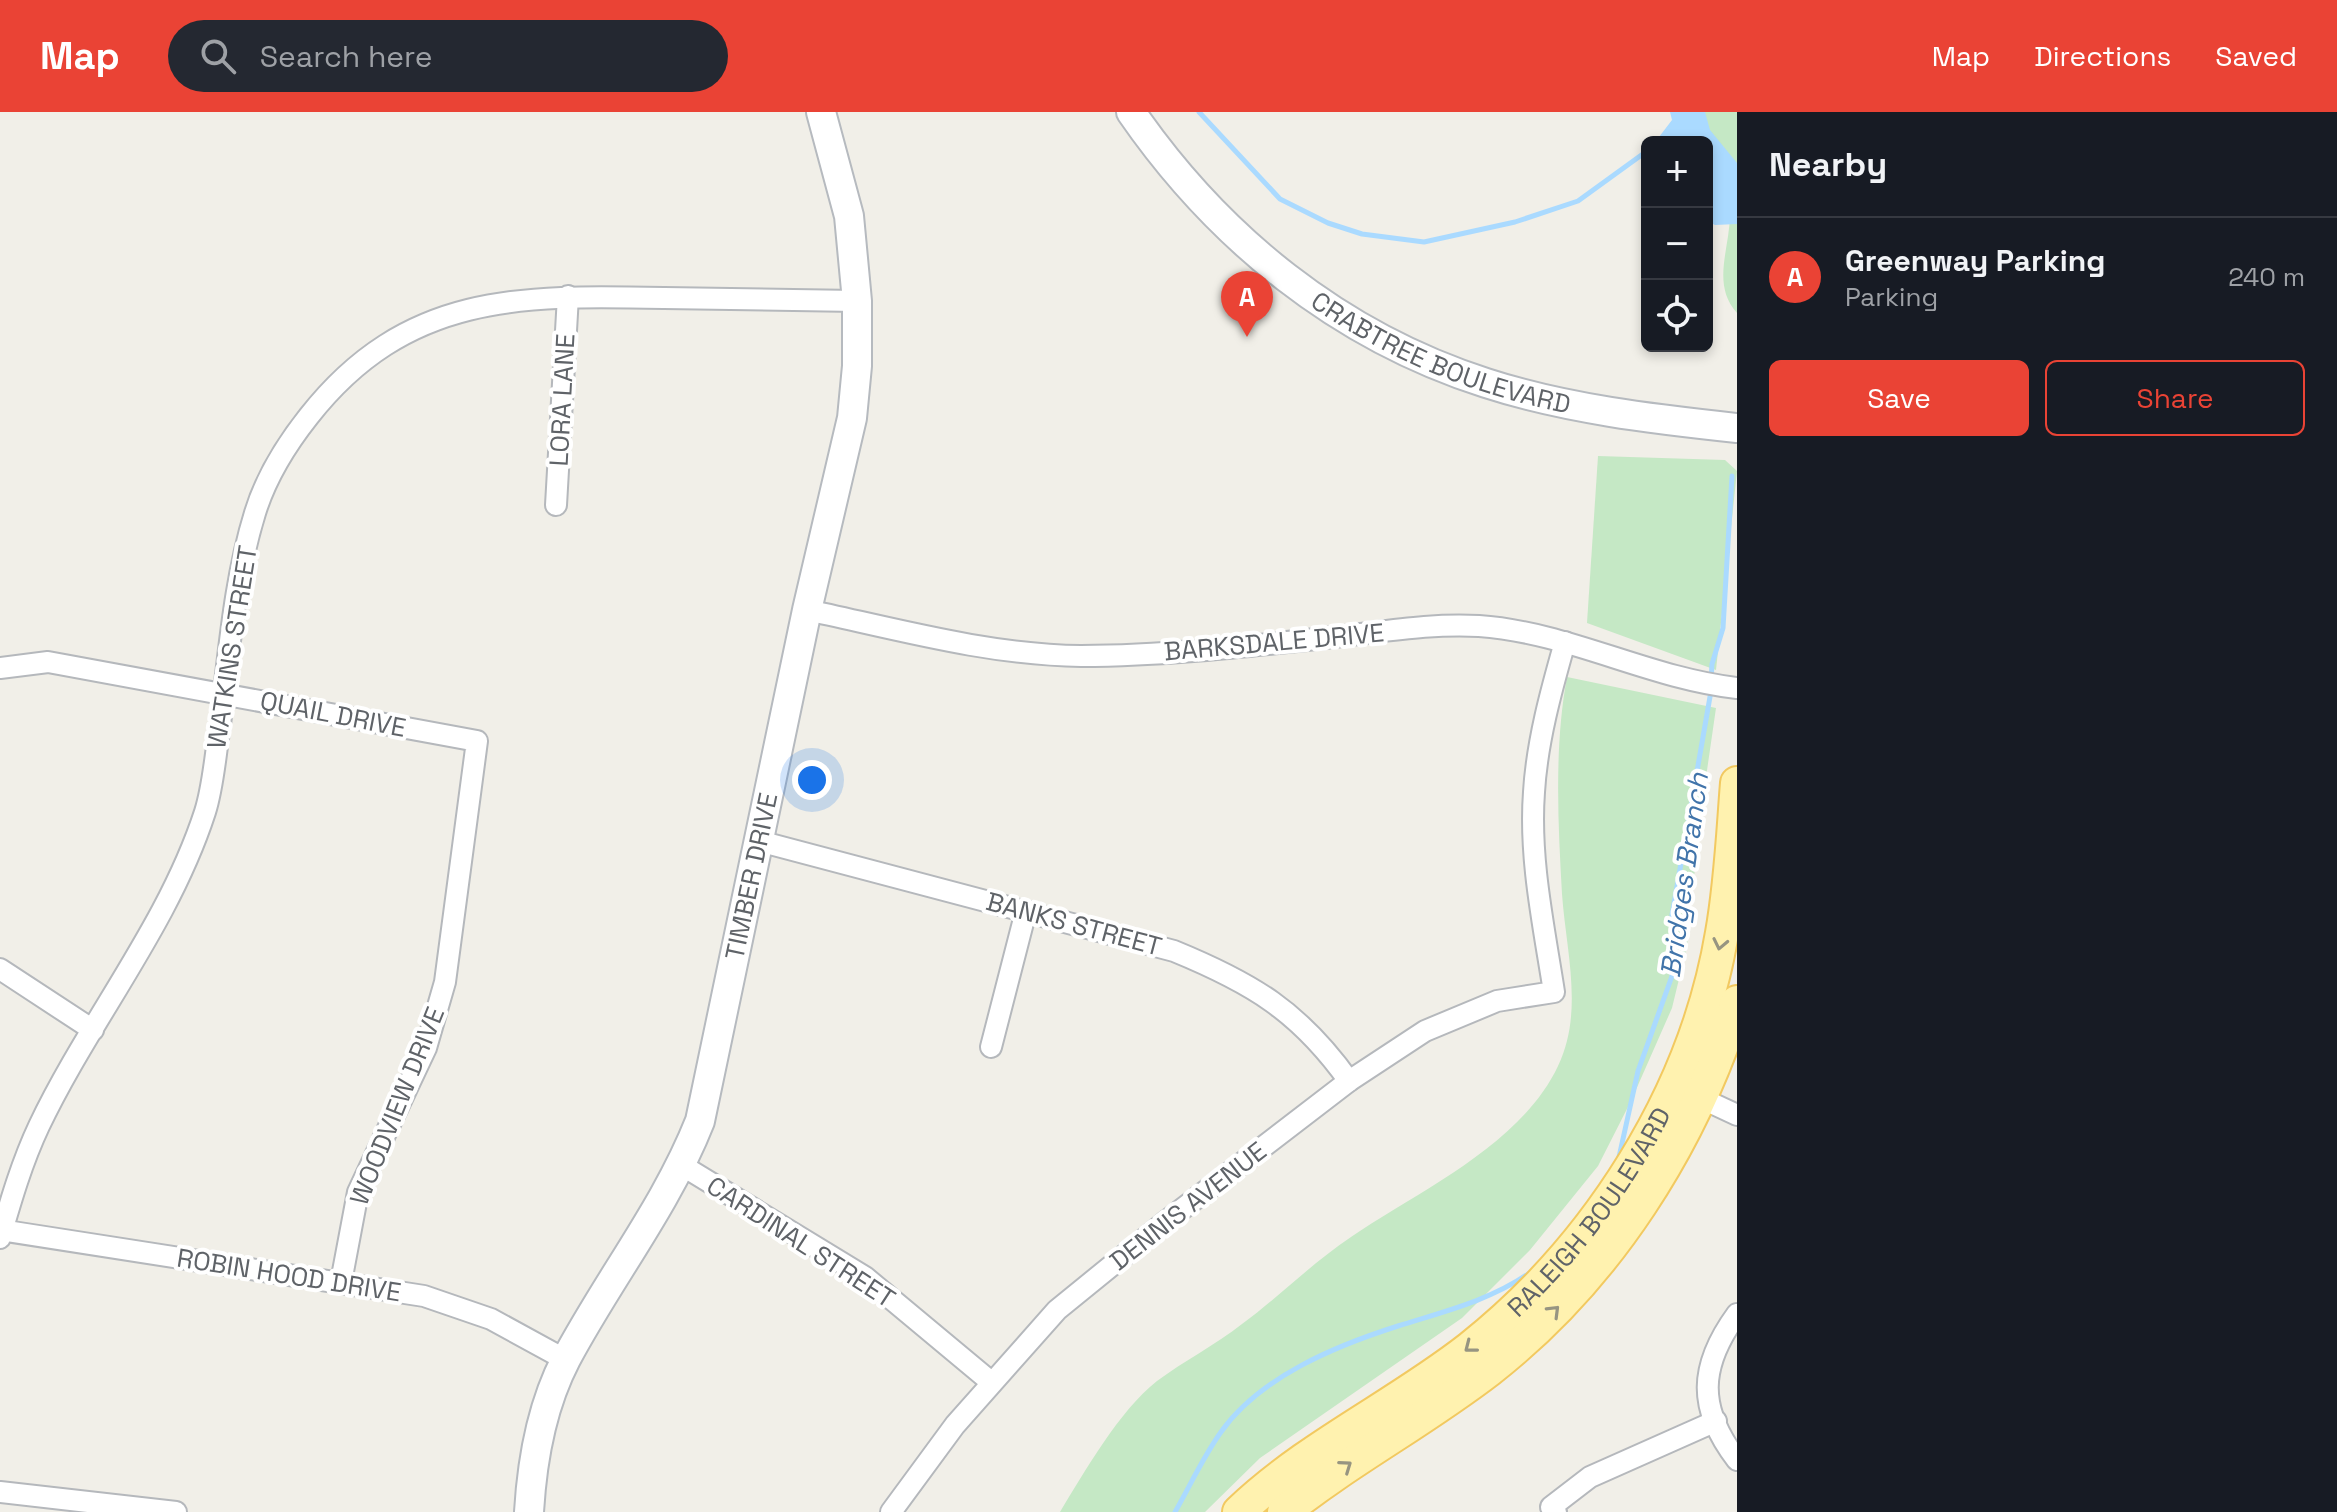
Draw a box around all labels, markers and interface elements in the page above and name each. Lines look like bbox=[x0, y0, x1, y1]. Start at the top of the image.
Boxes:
search box bbox=[168, 20, 728, 92]
text: Map bbox=[40, 32, 120, 80]
icon: search bbox=[196, 34, 240, 78]
text: Search here bbox=[260, 37, 433, 76]
text: Map bbox=[1932, 38, 1990, 74]
text: Directions bbox=[2034, 38, 2171, 74]
text: Saved bbox=[2215, 38, 2297, 74]
map controls bbox=[1641, 136, 1713, 352]
button: + bbox=[1641, 136, 1713, 208]
text: Nearby bbox=[1769, 143, 1887, 186]
button: − bbox=[1641, 208, 1713, 280]
text: Greenway Parking bbox=[1845, 241, 2105, 280]
text: A bbox=[1787, 260, 1803, 294]
text: 240 m bbox=[2228, 260, 2305, 294]
pin: A bbox=[1221, 271, 1273, 337]
button: locate bbox=[1641, 280, 1713, 352]
text: Parking bbox=[1845, 280, 1938, 314]
street label: CRABTREE BOULEVARD bbox=[1305, 284, 1574, 421]
street label: LORA LANE bbox=[542, 333, 582, 467]
button: Save bbox=[1769, 360, 2029, 436]
button: Share bbox=[2045, 360, 2305, 436]
street label: WATKINS STREET bbox=[199, 543, 265, 751]
street label: BARKSDALE DRIVE bbox=[1162, 615, 1386, 669]
street label: QUAIL DRIVE bbox=[257, 683, 409, 745]
your location bbox=[792, 760, 832, 800]
water label: Bridges Branch bbox=[1652, 770, 1716, 980]
street label: TIMBER DRIVE bbox=[717, 790, 785, 963]
street label: BANKS STREET bbox=[982, 884, 1166, 964]
one-way arrow bbox=[1712, 936, 1729, 950]
street label: WOODVIEW DRIVE bbox=[342, 1002, 452, 1210]
street label: RALEIGH BOULEVARD bbox=[1500, 1102, 1679, 1324]
street label: DENNIS AVENUE bbox=[1103, 1134, 1273, 1278]
street label: CARDINAL STREET bbox=[700, 1168, 902, 1316]
street label: ROBIN HOOD DRIVE bbox=[175, 1240, 403, 1310]
one-way arrow bbox=[1545, 1306, 1559, 1320]
one-way arrow bbox=[1464, 1337, 1479, 1351]
one-way arrow bbox=[1338, 1461, 1352, 1475]

